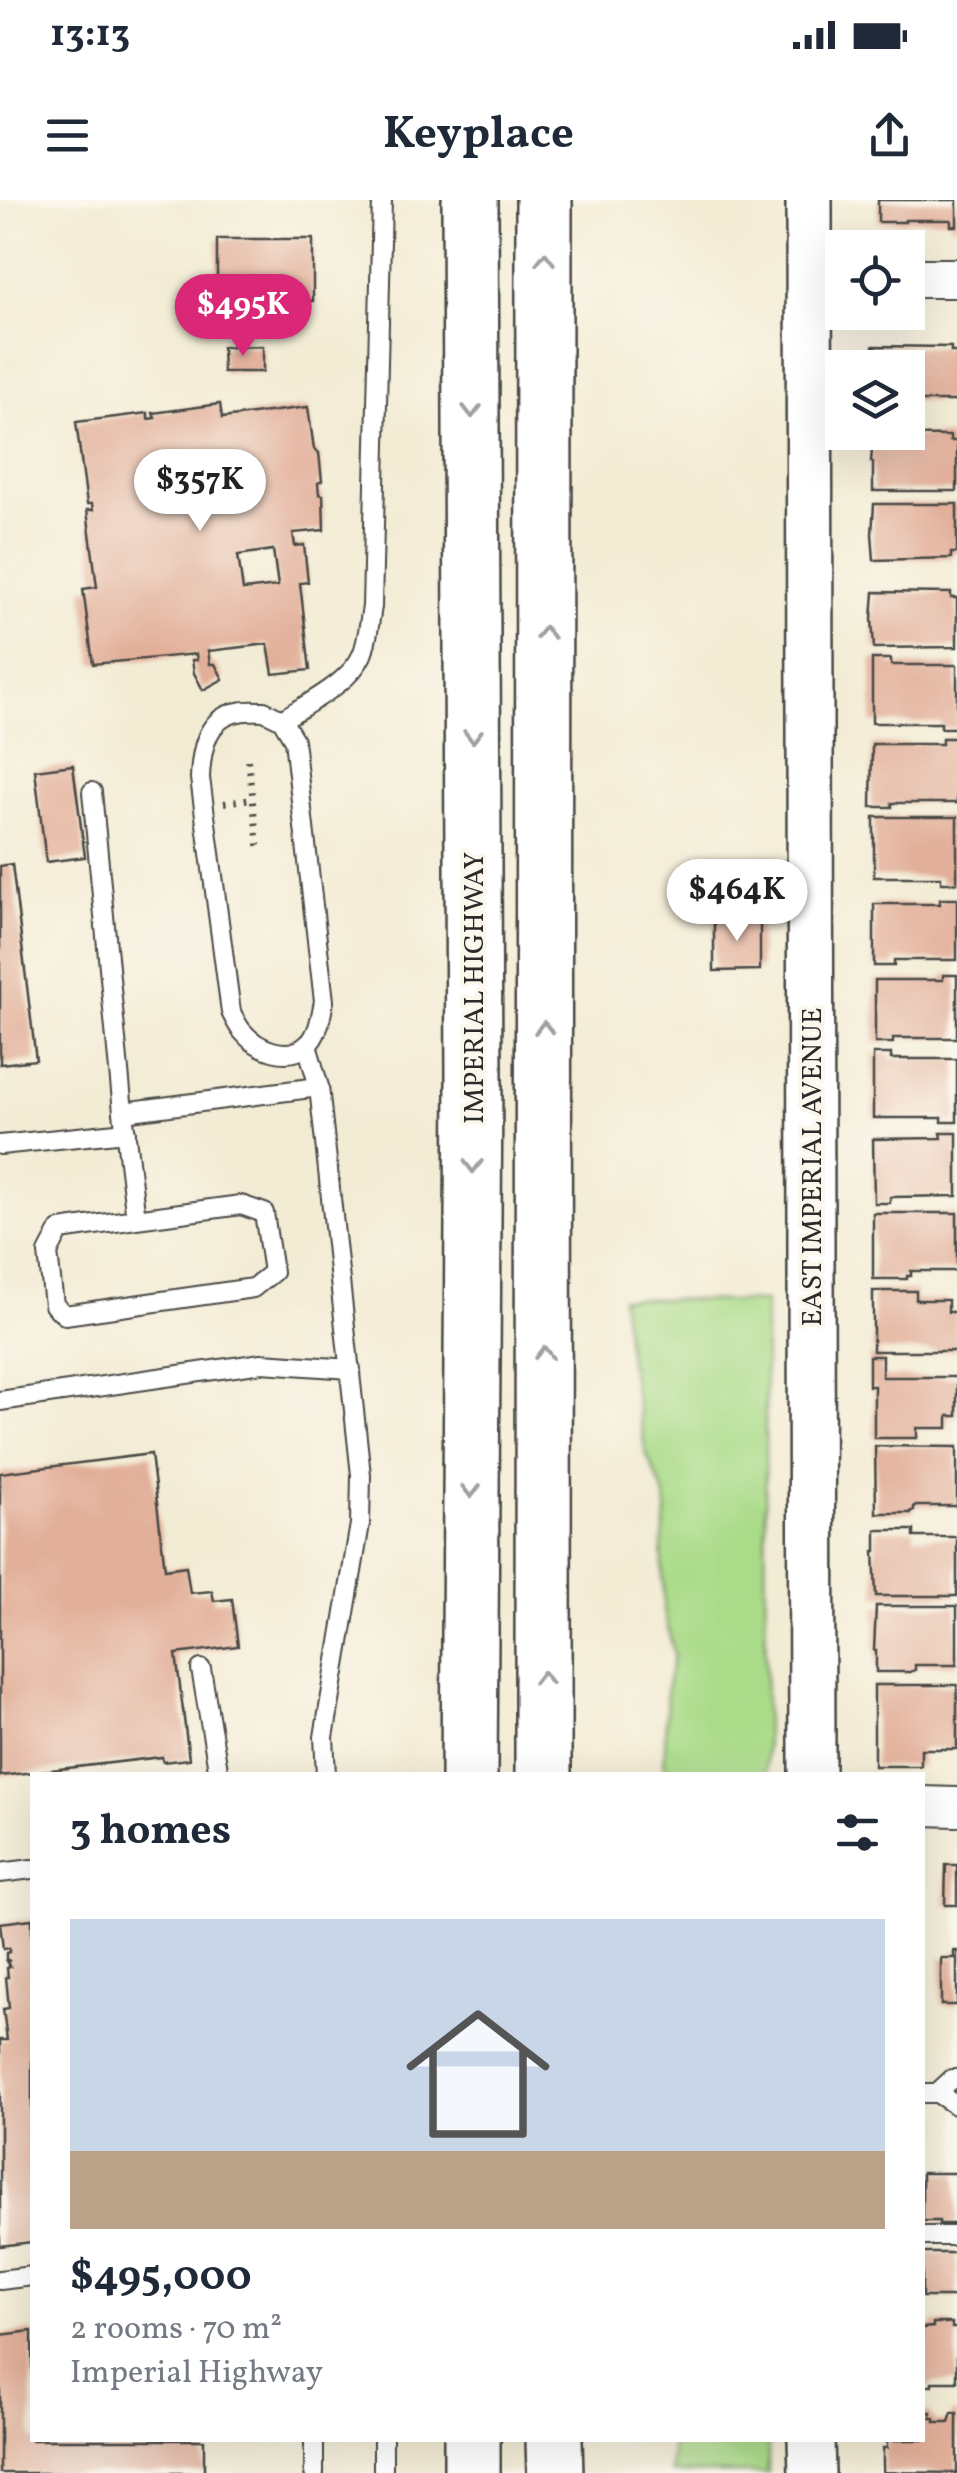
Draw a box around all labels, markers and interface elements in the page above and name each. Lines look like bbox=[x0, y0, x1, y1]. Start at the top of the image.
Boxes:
text: 13:13 bbox=[50, 9, 130, 62]
text: Keyplace bbox=[383, 104, 574, 167]
icon: menu bbox=[40, 108, 95, 163]
icon: share bbox=[862, 108, 917, 163]
map controls bbox=[825, 230, 925, 450]
button: locate bbox=[825, 230, 925, 330]
one-way arrow bbox=[534, 251, 556, 266]
pin: $495K bbox=[173, 274, 313, 359]
text: $495K bbox=[197, 284, 289, 328]
button: layers bbox=[825, 350, 925, 450]
one-way arrow bbox=[461, 403, 482, 419]
pin: $357K bbox=[130, 449, 270, 534]
text: $357K bbox=[156, 459, 244, 503]
one-way arrow bbox=[534, 624, 556, 640]
one-way arrow bbox=[462, 728, 484, 744]
street label: IMPERIAL HIGHWAY bbox=[456, 852, 495, 1124]
pin: $464K bbox=[667, 859, 807, 944]
text: $464K bbox=[689, 869, 785, 913]
street label: EAST IMPERIAL AVENUE bbox=[794, 1008, 833, 1326]
one-way arrow bbox=[533, 1019, 555, 1034]
one-way arrow bbox=[462, 1158, 484, 1174]
one-way arrow bbox=[533, 1344, 555, 1360]
one-way arrow bbox=[460, 1484, 482, 1499]
one-way arrow bbox=[532, 1669, 554, 1684]
text: 3 homes bbox=[70, 1803, 231, 1862]
icon: filters bbox=[830, 1805, 885, 1860]
icon: home bbox=[388, 1984, 568, 2164]
text: $495,000 bbox=[70, 2249, 252, 2308]
text: 2 rooms · 70 m² bbox=[70, 2308, 282, 2352]
text: Imperial Highway bbox=[70, 2352, 323, 2396]

